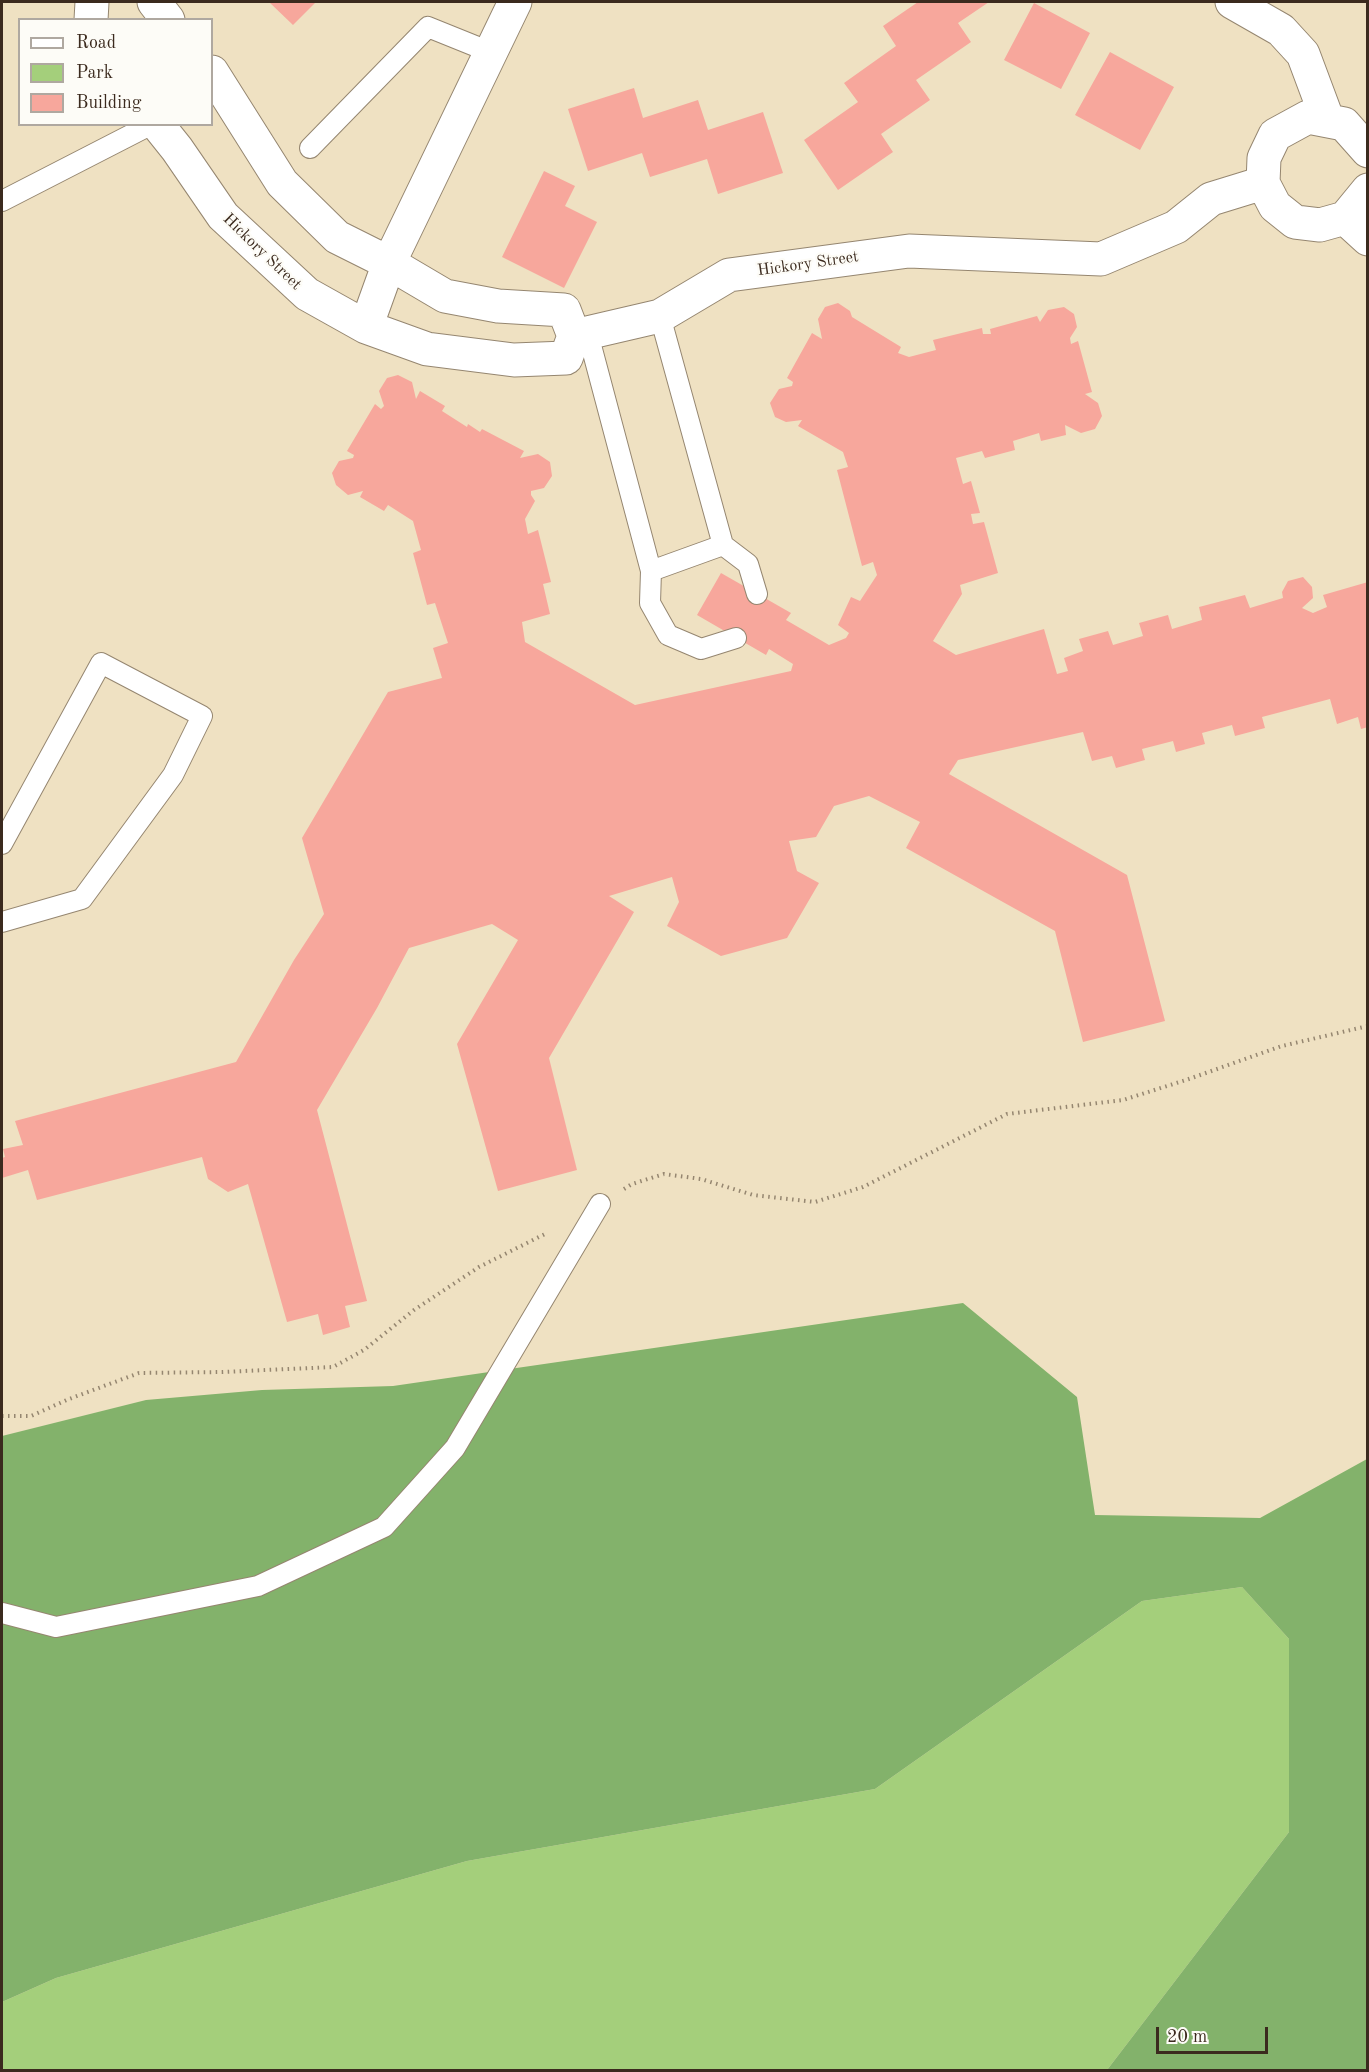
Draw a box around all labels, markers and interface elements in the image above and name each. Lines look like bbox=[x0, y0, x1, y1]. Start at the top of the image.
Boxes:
legend bbox=[18, 18, 213, 126]
text: Road bbox=[76, 34, 116, 52]
text: Park bbox=[76, 64, 113, 82]
text: Building bbox=[76, 94, 141, 112]
street label: Hickory Street bbox=[219, 210, 305, 294]
street label: Hickory Street bbox=[756, 247, 860, 281]
scale bar bbox=[1159, 2015, 1272, 2053]
text: 20 m bbox=[1167, 2028, 1207, 2046]

